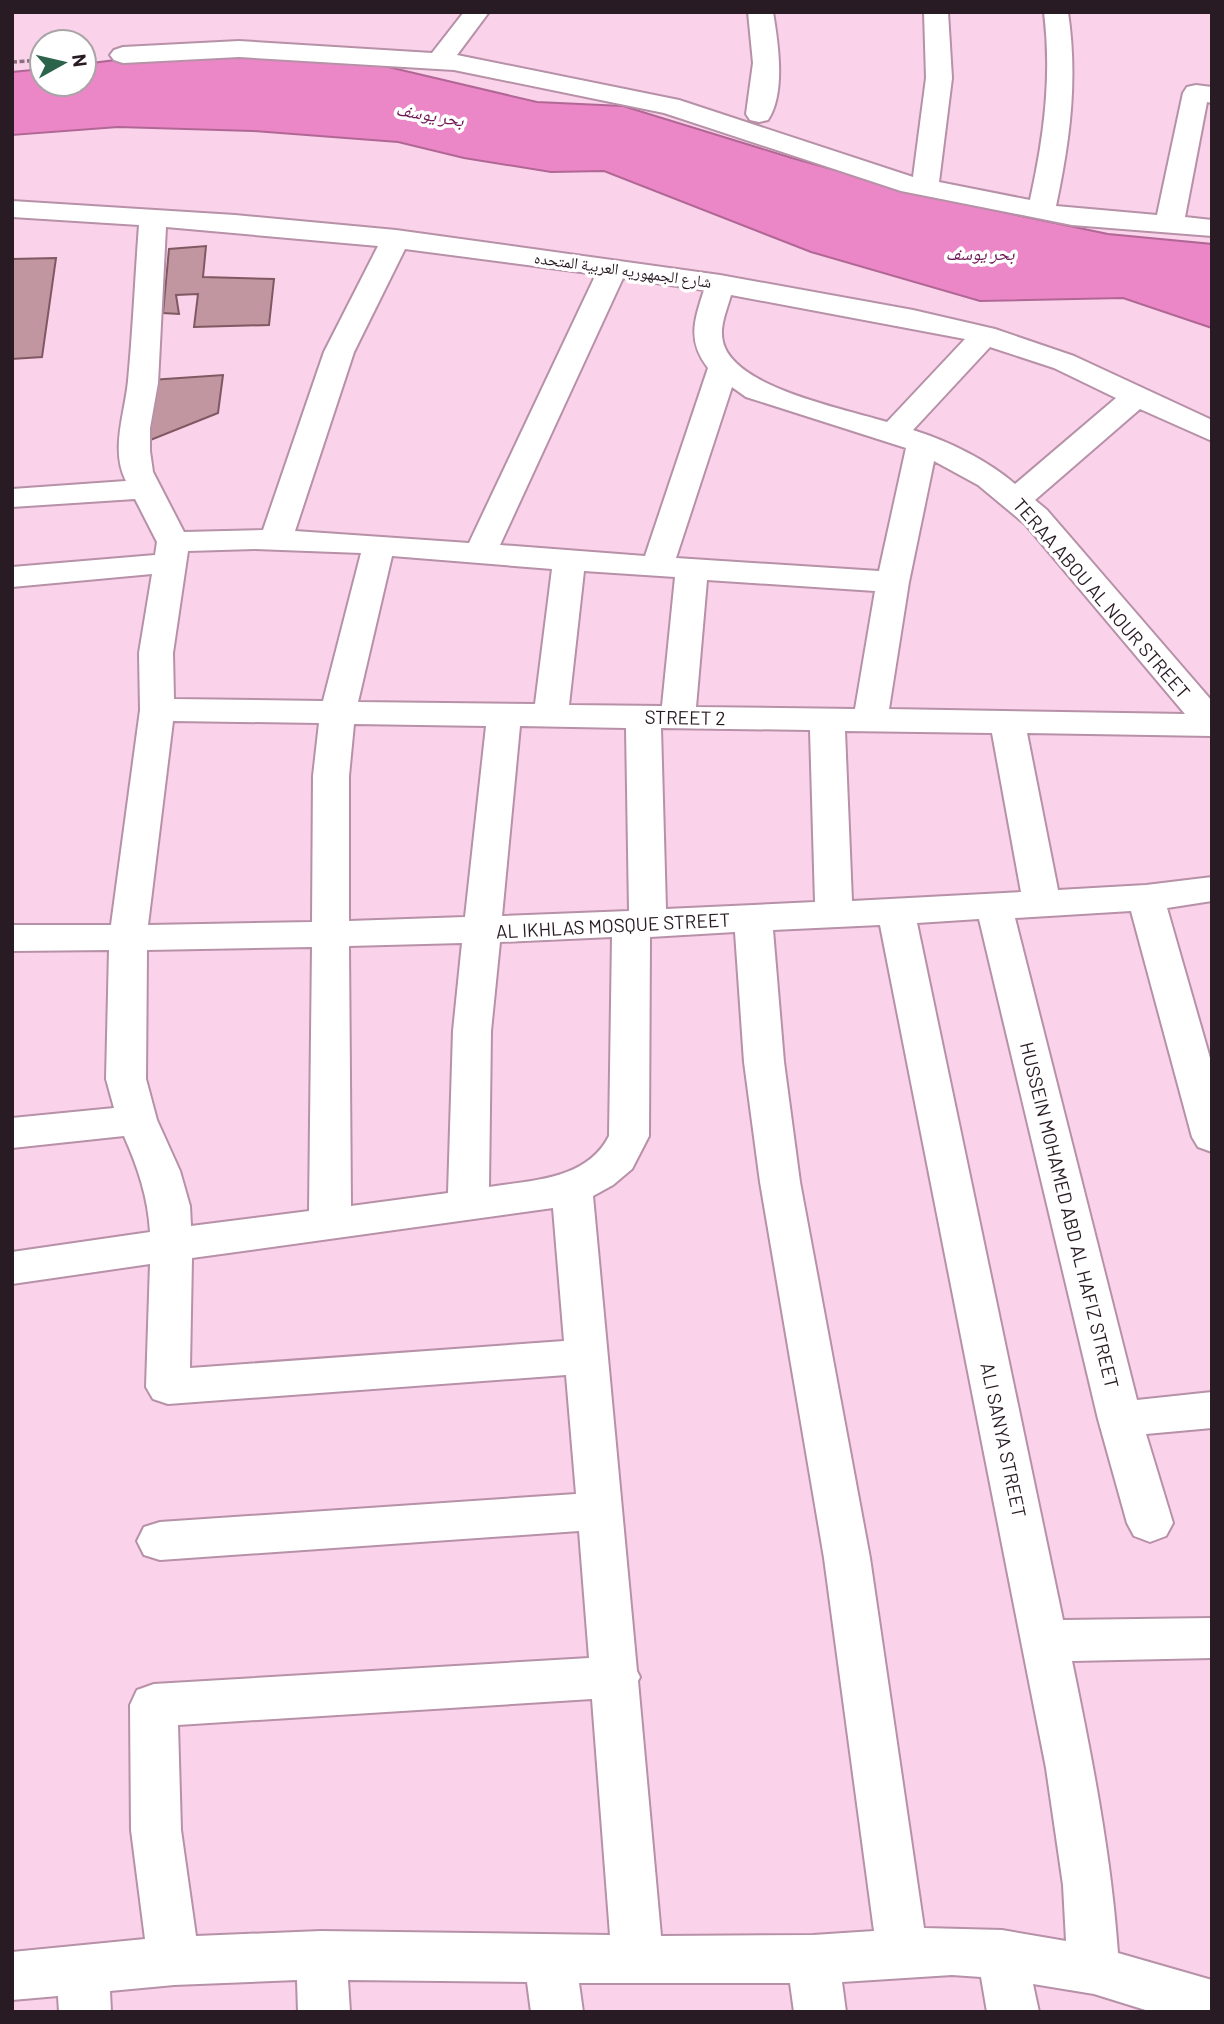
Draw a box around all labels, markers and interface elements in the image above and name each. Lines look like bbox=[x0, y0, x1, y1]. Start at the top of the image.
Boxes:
north arrow bbox=[28, 28, 98, 98]
text: N bbox=[68, 53, 93, 68]
water label: بحر يوسف bbox=[394, 97, 467, 132]
water label: بحر يوسف bbox=[946, 242, 1015, 265]
street label: شارع الجمهوريه العربية المتحده bbox=[533, 247, 713, 293]
street label: TERAA ABOU AL NOUR STREET bbox=[1009, 493, 1195, 703]
street label: STREET 2 bbox=[644, 705, 726, 729]
street label: AL IKHLAS MOSQUE STREET bbox=[495, 907, 731, 943]
street label: HUSSEIN MOHAMED ABD AL HAFIZ STREET bbox=[1016, 1039, 1124, 1391]
street label: ALI SANYA STREET bbox=[976, 1360, 1032, 1520]

